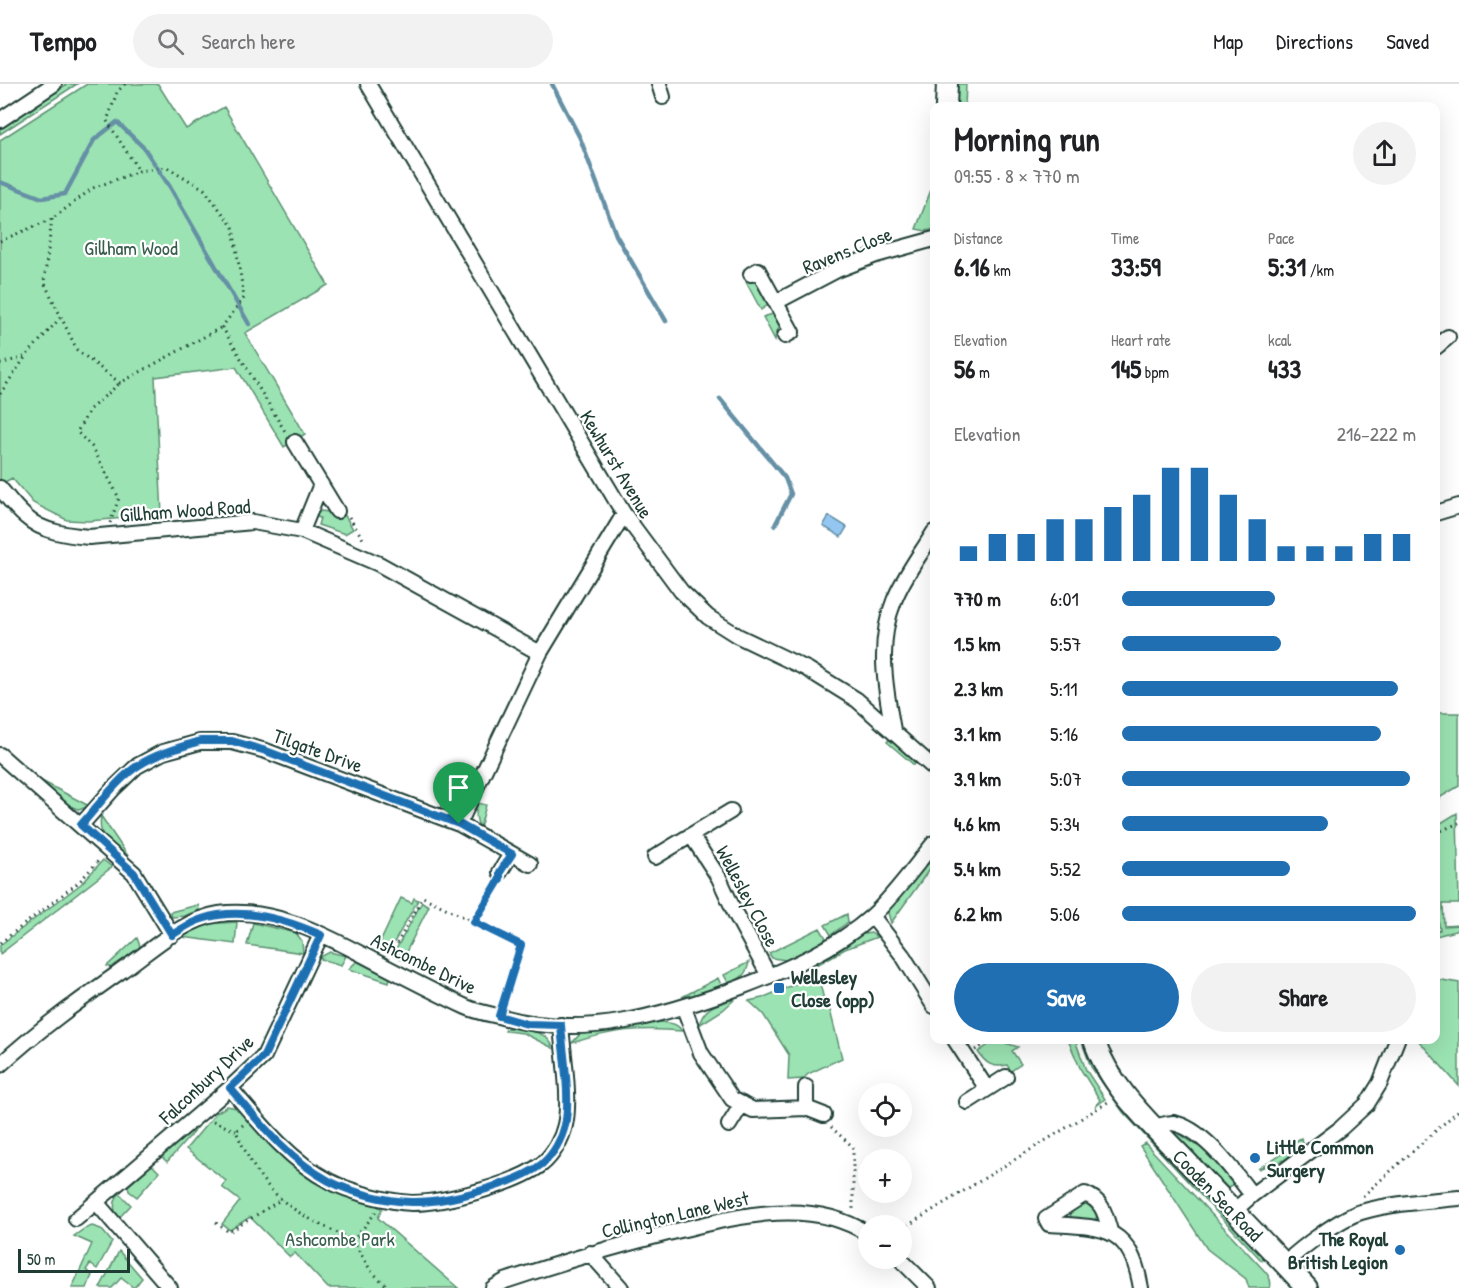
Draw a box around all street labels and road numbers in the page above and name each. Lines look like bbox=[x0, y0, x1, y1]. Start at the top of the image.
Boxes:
street label: Ravens Close bbox=[798, 220, 896, 280]
street label: Kewhurst Avenue bbox=[574, 405, 660, 523]
street label: Gillham Wood Road bbox=[119, 492, 251, 528]
street label: Tilgate Drive bbox=[270, 721, 366, 779]
street label: Wellesley Close bbox=[710, 841, 786, 951]
street label: Ashcombe Drive bbox=[367, 926, 481, 1000]
street label: Falconbury Drive bbox=[152, 1028, 259, 1131]
street label: Cooden Sea Road bbox=[1167, 1143, 1269, 1247]
street label: Collington Lane West bbox=[599, 1184, 752, 1244]

